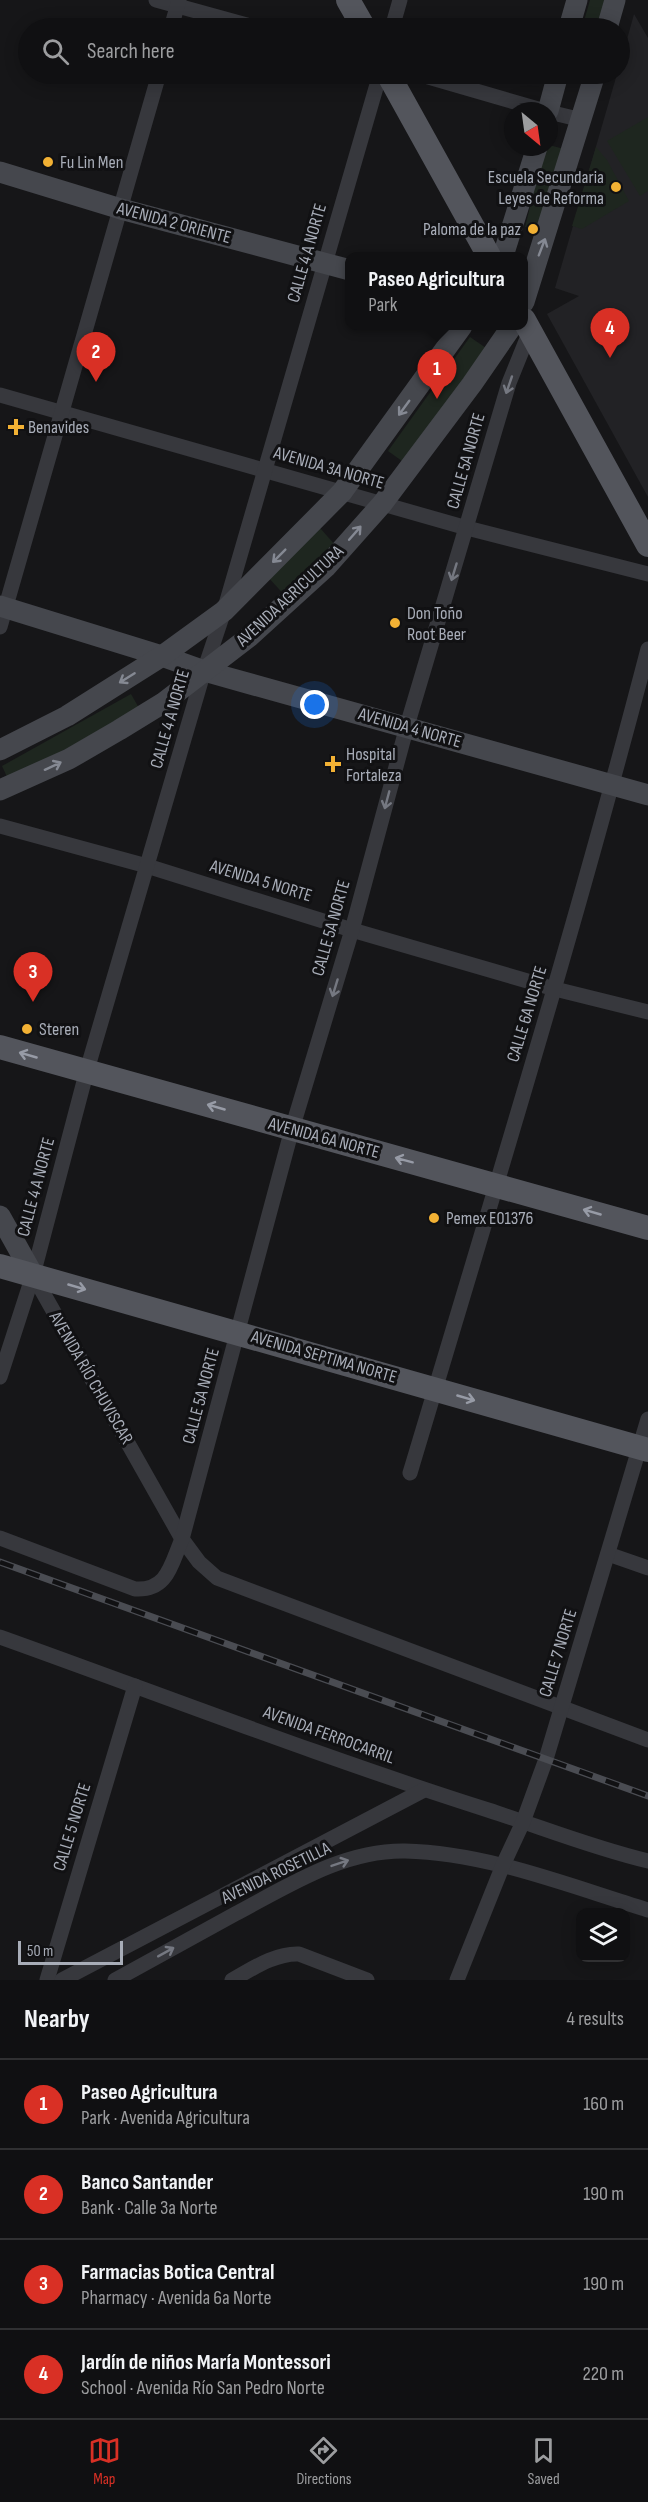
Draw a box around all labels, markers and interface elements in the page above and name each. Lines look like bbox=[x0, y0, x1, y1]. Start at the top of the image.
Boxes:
search box bbox=[18, 18, 630, 84]
icon: search bbox=[39, 35, 72, 68]
text: Search here bbox=[87, 38, 174, 65]
north arrow bbox=[504, 102, 558, 156]
place label: Fu Lin Men bbox=[60, 152, 123, 173]
marker: Fu Lin Men bbox=[41, 155, 55, 169]
place label: Escuela Secundaria Leyes de Reforma bbox=[488, 167, 604, 209]
marker: Escuela Secundaria Leyes de Reforma bbox=[609, 180, 623, 194]
street label: AVENIDA 2 ORIENTE bbox=[114, 197, 233, 248]
street label: CALLE 4 A NORTE bbox=[283, 201, 331, 305]
place label: Paloma de la paz bbox=[423, 219, 522, 240]
marker: Paloma de la paz bbox=[526, 222, 540, 236]
one-way arrow bbox=[537, 238, 548, 256]
popup bbox=[345, 252, 528, 330]
text: Paseo Agricultura bbox=[368, 266, 505, 293]
text: Park bbox=[368, 293, 398, 317]
pin: 4 bbox=[590, 308, 630, 358]
pin: 2 bbox=[76, 332, 116, 382]
pin: 1 bbox=[418, 350, 456, 399]
one-way arrow bbox=[502, 375, 513, 394]
one-way arrow bbox=[398, 399, 410, 415]
street label: CALLE 5A NORTE bbox=[442, 411, 490, 511]
place label: Benavides bbox=[28, 417, 89, 438]
marker: Benavides bbox=[9, 420, 23, 434]
street label: AVENIDA 3A NORTE bbox=[271, 442, 387, 494]
one-way arrow bbox=[348, 526, 362, 541]
street label: AVENIDA AGRICULTURA bbox=[231, 541, 348, 652]
one-way arrow bbox=[271, 549, 286, 563]
one-way arrow bbox=[448, 562, 459, 581]
place label: Don Toño Root Beer bbox=[407, 603, 466, 645]
marker: Don Toño Root Beer bbox=[388, 616, 402, 630]
street label: CALLE 4 A NORTE bbox=[146, 667, 194, 771]
one-way arrow bbox=[119, 672, 136, 684]
your location bbox=[300, 690, 329, 719]
street label: AVENIDA 4 NORTE bbox=[355, 703, 464, 753]
place label: Hospital Fortaleza bbox=[346, 744, 402, 786]
marker: Hospital Fortaleza bbox=[324, 755, 342, 773]
one-way arrow bbox=[44, 760, 62, 771]
one-way arrow bbox=[381, 790, 392, 809]
street label: AVENIDA 5 NORTE bbox=[206, 855, 315, 906]
street label: CALLE 5A NORTE bbox=[307, 878, 355, 978]
pin: 3 bbox=[14, 952, 52, 1002]
street label: CALLE 6A NORTE bbox=[502, 963, 552, 1065]
one-way arrow bbox=[329, 978, 340, 997]
place label: Steren bbox=[39, 1019, 79, 1040]
marker: Steren bbox=[20, 1022, 34, 1036]
one-way arrow bbox=[19, 1048, 38, 1060]
one-way arrow bbox=[207, 1101, 226, 1112]
street label: AVENIDA 6A NORTE bbox=[265, 1113, 382, 1163]
street label: CALLE 4 A NORTE bbox=[13, 1135, 59, 1239]
one-way arrow bbox=[395, 1153, 414, 1165]
one-way arrow bbox=[583, 1206, 602, 1217]
place label: Pemex E01376 bbox=[446, 1208, 533, 1229]
marker: Pemex E01376 bbox=[427, 1211, 441, 1225]
one-way arrow bbox=[67, 1282, 86, 1293]
street label: AVENIDA RÍO CHUVISCAR bbox=[44, 1307, 137, 1448]
street label: AVENIDA SEPTIMA NORTE bbox=[248, 1326, 399, 1388]
street label: CALLE 5A NORTE bbox=[178, 1346, 224, 1446]
one-way arrow bbox=[456, 1393, 475, 1404]
street label: CALLE 7 NORTE bbox=[535, 1606, 581, 1700]
street label: AVENIDA FERROCARRIL bbox=[260, 1701, 398, 1769]
street label: CALLE 5 NORTE bbox=[49, 1780, 95, 1874]
street label: AVENIDA ROSETILLA bbox=[217, 1837, 334, 1909]
one-way arrow bbox=[330, 1857, 349, 1868]
map controls bbox=[576, 1908, 630, 1962]
button: layers bbox=[576, 1908, 630, 1962]
scale bar bbox=[18, 1938, 123, 1966]
text: 50 m bbox=[27, 1942, 53, 1961]
one-way arrow bbox=[157, 1946, 175, 1957]
text: Nearby bbox=[24, 2004, 90, 2035]
text: 4 results bbox=[567, 2007, 624, 2031]
text: Paseo Agricultura bbox=[81, 2079, 218, 2106]
text: 1 bbox=[40, 2092, 47, 2116]
text: 160 m bbox=[583, 2092, 624, 2116]
text: Park · Avenida Agricultura bbox=[81, 2106, 250, 2130]
text: Banco Santander bbox=[81, 2169, 213, 2196]
text: 2 bbox=[39, 2182, 48, 2206]
text: 190 m bbox=[583, 2182, 624, 2206]
text: Bank · Calle 3a Norte bbox=[81, 2196, 218, 2220]
text: Farmacias Botica Central bbox=[81, 2259, 274, 2286]
text: 3 bbox=[39, 2272, 48, 2296]
text: 190 m bbox=[583, 2272, 624, 2296]
text: Pharmacy · Avenida 6a Norte bbox=[81, 2286, 271, 2310]
text: Jardín de niños María Montessori bbox=[81, 2349, 331, 2376]
text: 4 bbox=[39, 2362, 48, 2386]
text: 220 m bbox=[583, 2362, 624, 2386]
text: School · Avenida Río San Pedro Norte bbox=[81, 2376, 325, 2400]
tab: Map bbox=[88, 2434, 121, 2489]
tab: Directions bbox=[296, 2434, 352, 2489]
tab: Saved bbox=[527, 2434, 560, 2489]

